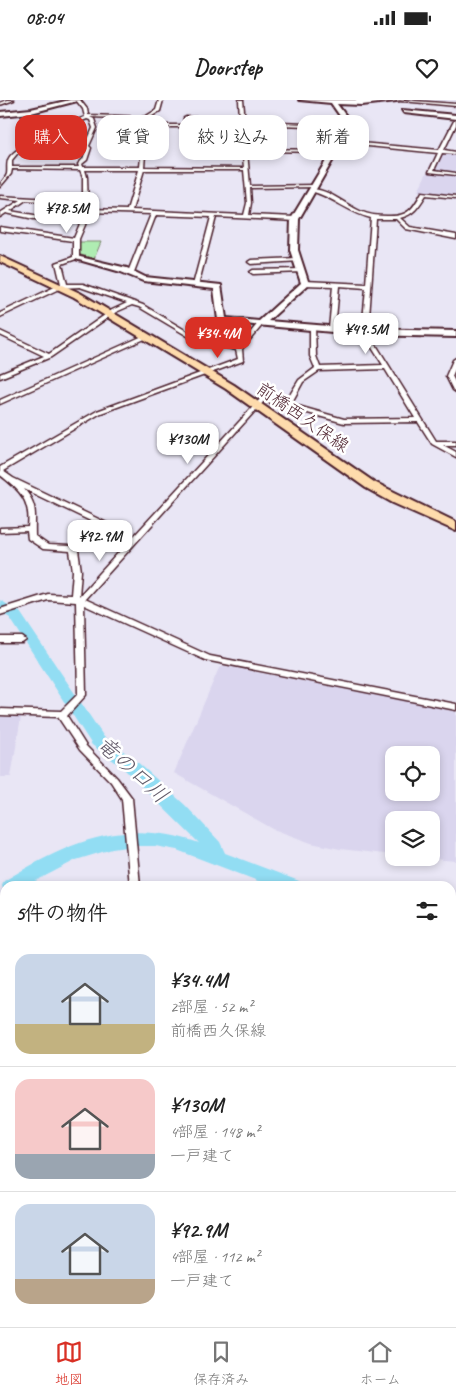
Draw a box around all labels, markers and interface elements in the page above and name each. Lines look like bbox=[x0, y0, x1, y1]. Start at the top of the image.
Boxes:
text: 08:04 bbox=[25, 6, 63, 30]
icon: back bbox=[15, 54, 43, 82]
text: Doorstep bbox=[194, 54, 262, 82]
icon: heart bbox=[413, 54, 441, 82]
chip: 購入 bbox=[15, 115, 87, 160]
chip: 賃貸 bbox=[97, 115, 169, 160]
chip: 絞り込み bbox=[179, 115, 287, 160]
chip: 新着 bbox=[297, 115, 369, 160]
pin: ¥78.5M bbox=[26, 192, 108, 234]
text: ¥78.5M bbox=[45, 198, 89, 218]
pin: ¥49.5M bbox=[325, 312, 407, 355]
pin: ¥34.4M bbox=[177, 316, 259, 359]
text: ¥49.5M bbox=[344, 319, 388, 339]
text: ¥34.4M bbox=[196, 323, 240, 343]
street label: 前橋西久保線 bbox=[252, 377, 354, 457]
pin: ¥130M bbox=[153, 422, 223, 465]
text: ¥130M bbox=[168, 429, 208, 449]
pin: ¥92.9M bbox=[59, 520, 141, 562]
text: ¥92.9M bbox=[78, 526, 122, 546]
water label: 竜の口川 bbox=[90, 730, 174, 810]
map controls bbox=[385, 746, 440, 866]
button: locate bbox=[385, 746, 440, 801]
button: layers bbox=[385, 811, 440, 866]
icon: filters bbox=[413, 897, 441, 925]
text: 5件の物件 bbox=[15, 900, 108, 926]
text: ¥34.4M bbox=[170, 967, 227, 993]
icon: home bbox=[55, 974, 115, 1034]
text: 2部屋 · 52 m² bbox=[170, 997, 252, 1017]
text: 前橋西久保線 bbox=[170, 1021, 266, 1041]
text: ¥130M bbox=[170, 1092, 223, 1118]
icon: home bbox=[55, 1099, 115, 1159]
text: 4部屋 · 148 m² bbox=[170, 1122, 260, 1142]
text: 一戸建て bbox=[170, 1146, 234, 1166]
text: ¥92.9M bbox=[170, 1217, 227, 1243]
icon: home bbox=[55, 1224, 115, 1284]
text: 4部屋 · 112 m² bbox=[170, 1247, 260, 1267]
text: 一戸建て bbox=[170, 1271, 234, 1291]
tab: 地図 bbox=[55, 1338, 83, 1388]
tab: 保存済み bbox=[193, 1338, 249, 1388]
tab: ホーム bbox=[359, 1338, 401, 1388]

